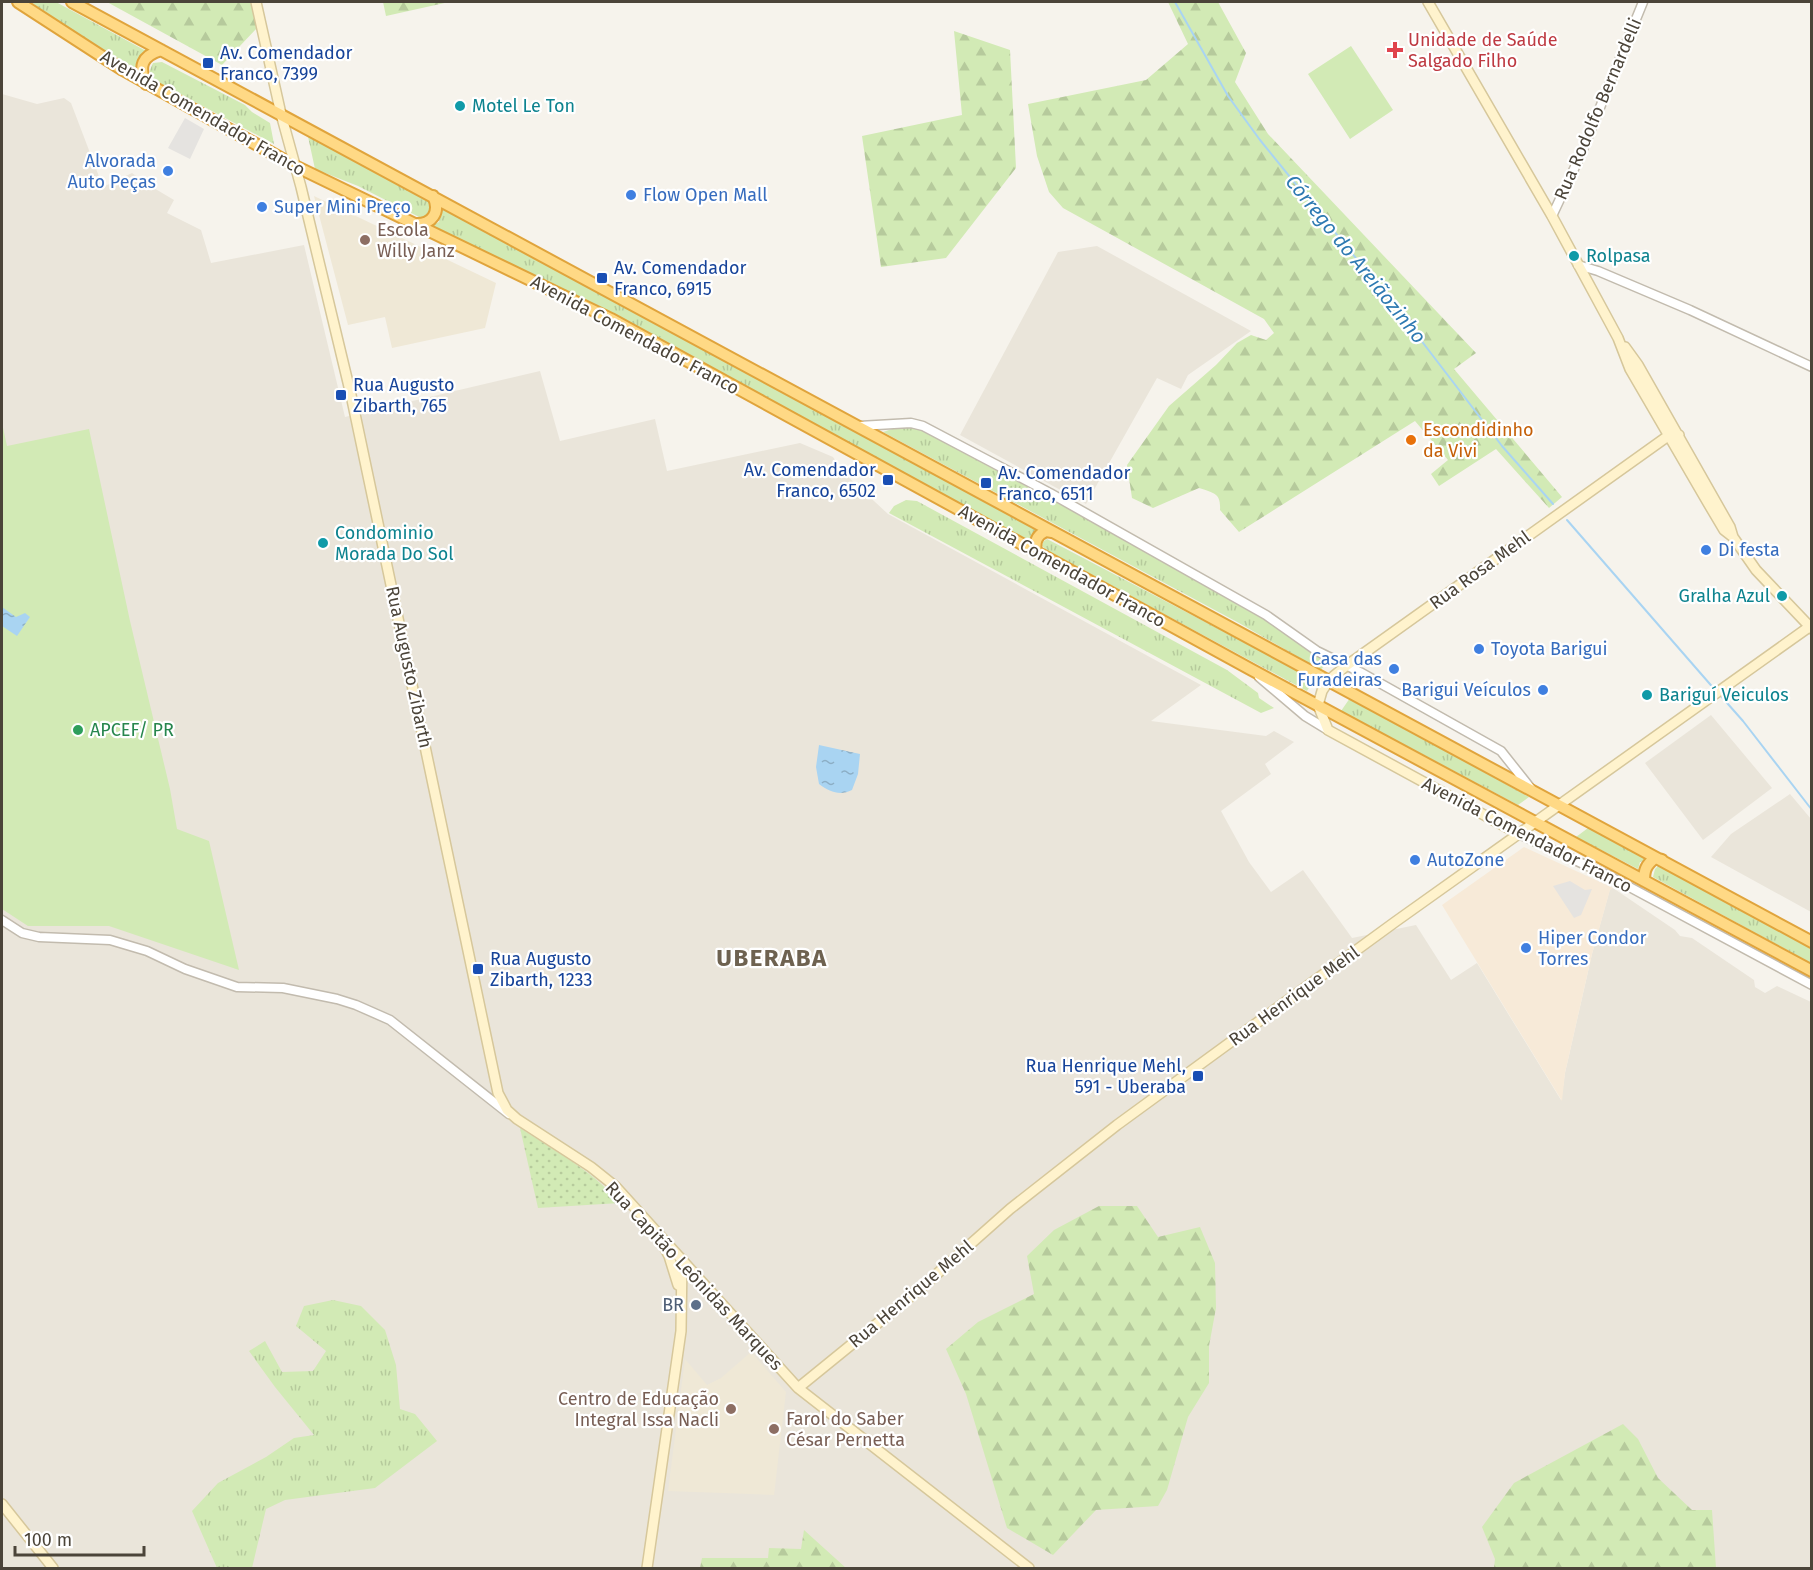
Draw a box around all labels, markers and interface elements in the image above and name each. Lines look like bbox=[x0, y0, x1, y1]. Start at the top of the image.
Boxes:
street label: Rua Rodolfo Bernardelli bbox=[1550, 15, 1646, 203]
place label: Unidade de Saúde Salgado Filho bbox=[1408, 29, 1557, 72]
marker: Unidade de Saúde Salgado Filho bbox=[1386, 41, 1404, 59]
place label: Av. Comendador Franco, 7399 bbox=[220, 42, 352, 85]
street label: Avenida Comendador Franco bbox=[97, 45, 309, 181]
marker: Av. Comendador Franco, 7399 bbox=[201, 56, 215, 70]
place label: Motel Le Ton bbox=[472, 95, 575, 117]
marker: Motel Le Ton bbox=[453, 99, 467, 113]
place label: Alvorada Auto Peças bbox=[68, 150, 156, 193]
marker: Alvorada Auto Peças bbox=[161, 164, 175, 178]
water label: Córrego do Areiãozinho bbox=[1281, 170, 1431, 348]
place label: Flow Open Mall bbox=[643, 184, 767, 206]
marker: Flow Open Mall bbox=[624, 188, 638, 202]
place label: Super Mini Preço bbox=[274, 196, 411, 218]
marker: Super Mini Preço bbox=[255, 200, 269, 214]
place label: Escola Willy Janz bbox=[377, 219, 455, 262]
marker: Escola Willy Janz bbox=[358, 233, 372, 247]
place label: Rolpasa bbox=[1586, 245, 1651, 267]
marker: Rolpasa bbox=[1567, 249, 1581, 263]
place label: Av. Comendador Franco, 6915 bbox=[614, 257, 746, 300]
street label: Avenida Comendador Franco bbox=[527, 271, 743, 399]
marker: Av. Comendador Franco, 6915 bbox=[595, 271, 609, 285]
place label: Rua Augusto Zibarth, 765 bbox=[353, 374, 455, 417]
marker: Rua Augusto Zibarth, 765 bbox=[334, 388, 348, 402]
place label: Escondidinho da Vivi bbox=[1423, 419, 1534, 462]
marker: Escondidinho da Vivi bbox=[1404, 433, 1418, 447]
place label: Av. Comendador Franco, 6502 bbox=[744, 459, 876, 502]
place label: Av. Comendador Franco, 6511 bbox=[998, 462, 1130, 505]
marker: Av. Comendador Franco, 6502 bbox=[881, 473, 895, 487]
marker: Av. Comendador Franco, 6511 bbox=[979, 476, 993, 490]
street label: Avenida Comendador Franco bbox=[955, 500, 1169, 632]
place label: Condominio Morada Do Sol bbox=[335, 522, 453, 565]
street label: Rua Rosa Mehl bbox=[1425, 526, 1535, 614]
marker: Condominio Morada Do Sol bbox=[316, 536, 330, 550]
place label: Di festa bbox=[1718, 539, 1780, 561]
marker: Di festa bbox=[1699, 543, 1713, 557]
street label: Rua Augusto Zibarth bbox=[381, 584, 437, 750]
place label: Gralha Azul bbox=[1679, 585, 1770, 607]
marker: Gralha Azul bbox=[1775, 589, 1789, 603]
place label: Toyota Barigui bbox=[1491, 638, 1607, 660]
marker: Toyota Barigui bbox=[1472, 642, 1486, 656]
place label: Casa das Furadeiras bbox=[1297, 648, 1382, 691]
marker: Casa das Furadeiras bbox=[1387, 662, 1401, 676]
place label: Barigui Veículos bbox=[1401, 679, 1531, 701]
marker: Barigui Veículos bbox=[1536, 683, 1550, 697]
place label: Bariguí Veiculos bbox=[1659, 684, 1789, 706]
marker: Bariguí Veiculos bbox=[1640, 688, 1654, 702]
place label: APCEF/ PR bbox=[90, 719, 174, 741]
marker: APCEF/ PR bbox=[71, 723, 85, 737]
street label: Avenida Comendador Franco bbox=[1418, 772, 1636, 898]
place label: AutoZone bbox=[1427, 849, 1504, 871]
marker: AutoZone bbox=[1408, 853, 1422, 867]
place label: Hiper Condor Torres bbox=[1538, 927, 1647, 970]
street label: Rua Henrique Mehl bbox=[1224, 941, 1364, 1051]
marker: Hiper Condor Torres bbox=[1519, 941, 1533, 955]
district label: UBERABA bbox=[716, 944, 828, 972]
place label: Rua Augusto Zibarth, 1233 bbox=[490, 948, 592, 991]
marker: Rua Augusto Zibarth, 1233 bbox=[471, 962, 485, 976]
place label: Rua Henrique Mehl, 591 - Uberaba bbox=[1026, 1055, 1186, 1098]
marker: Rua Henrique Mehl, 591 - Uberaba bbox=[1191, 1069, 1205, 1083]
street label: Rua Capitão Leônidas Marques bbox=[601, 1177, 787, 1375]
street label: Rua Henrique Mehl bbox=[844, 1235, 978, 1353]
place label: BR bbox=[662, 1294, 684, 1316]
marker: BR bbox=[689, 1298, 703, 1312]
place label: Centro de Educação Integral Issa Nacli bbox=[558, 1388, 719, 1431]
marker: Centro de Educação Integral Issa Nacli bbox=[724, 1402, 738, 1416]
place label: Farol do Saber César Pernetta bbox=[786, 1408, 905, 1451]
marker: Farol do Saber César Pernetta bbox=[767, 1422, 781, 1436]
scale bar bbox=[15, 1519, 144, 1557]
text: 100 m bbox=[24, 1529, 72, 1551]

